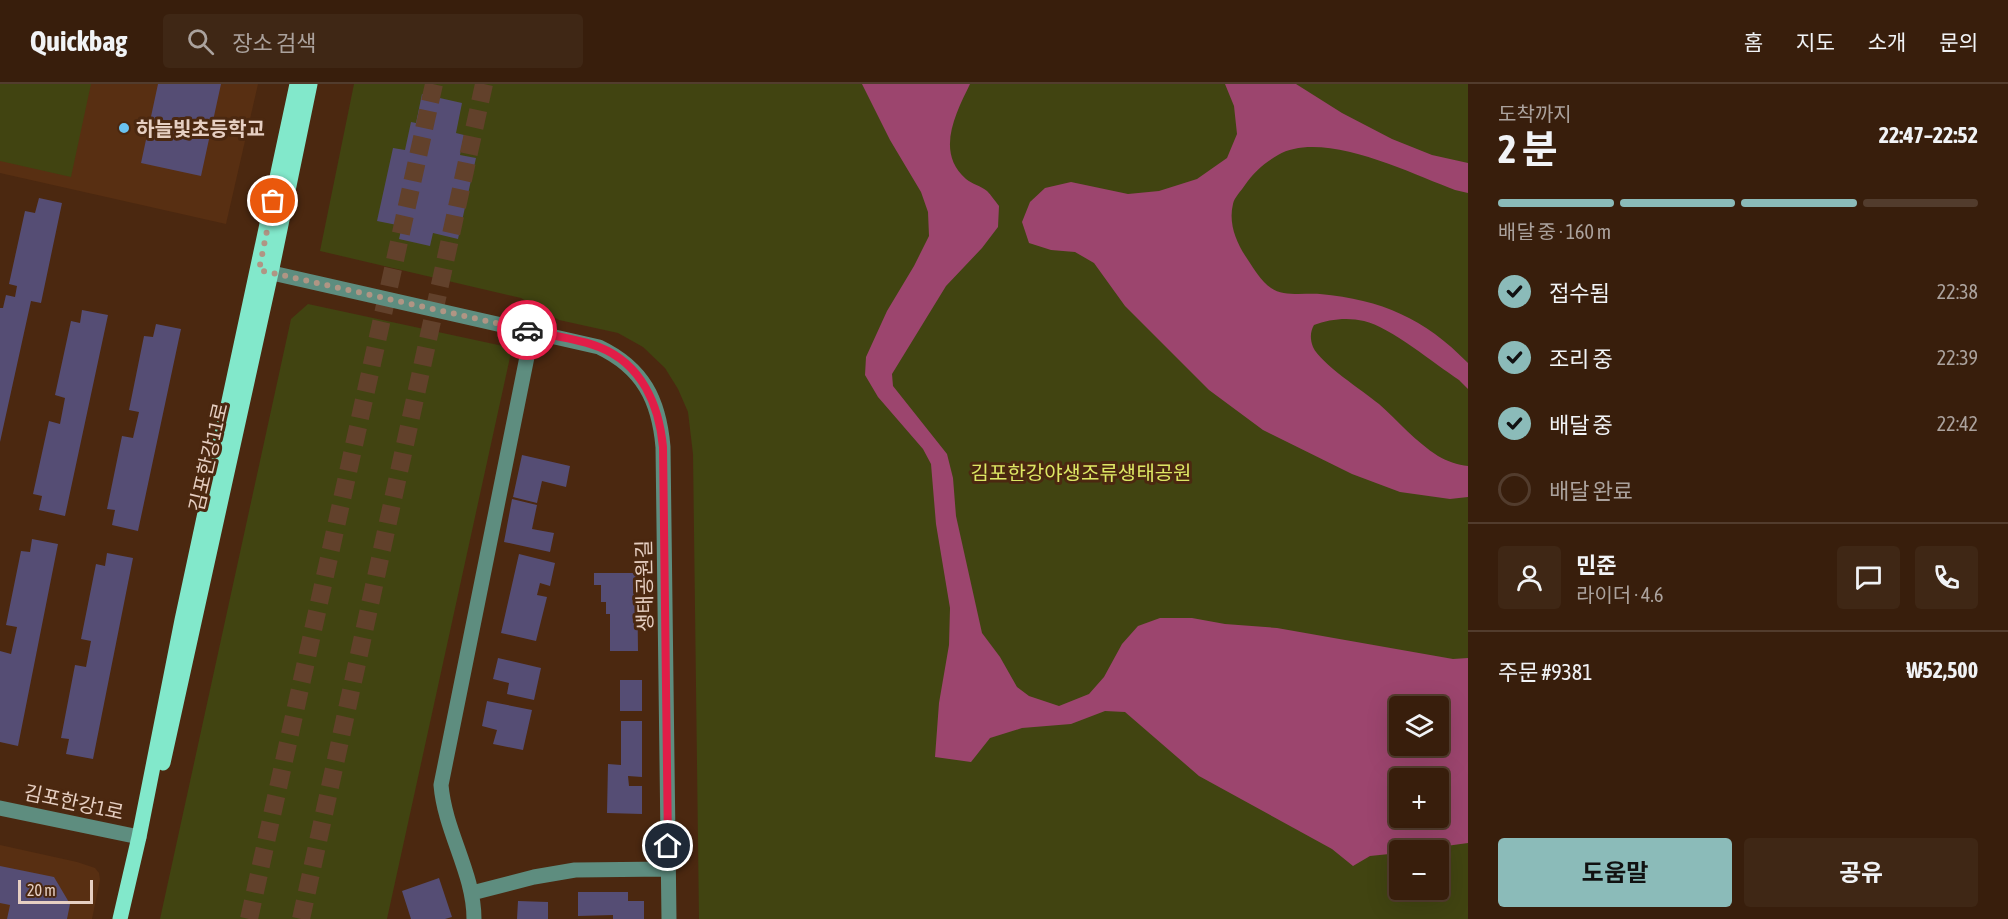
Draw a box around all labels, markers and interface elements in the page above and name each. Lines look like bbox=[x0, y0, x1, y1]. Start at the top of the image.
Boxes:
search box bbox=[163, 14, 583, 68]
text: Quickbag bbox=[30, 25, 127, 57]
icon: search bbox=[184, 25, 217, 58]
text: 장소 검색 bbox=[232, 30, 316, 56]
text: 홈 bbox=[1744, 30, 1763, 54]
text: 지도 bbox=[1796, 30, 1835, 54]
text: 소개 bbox=[1868, 30, 1906, 54]
text: 문의 bbox=[1939, 30, 1978, 54]
text: 도착까지 bbox=[1498, 102, 1572, 125]
place label: 하늘빛초등학교 bbox=[136, 117, 265, 140]
marker: 하늘빛초등학교 bbox=[117, 121, 131, 135]
text: 22:47–22:52 bbox=[1879, 122, 1978, 148]
text: 2 분 bbox=[1498, 127, 1558, 171]
pin bbox=[247, 175, 298, 226]
icon: bag bbox=[256, 184, 289, 217]
text: 배달 중 · 160 m bbox=[1498, 220, 1611, 243]
icon: check bbox=[1498, 275, 1531, 308]
text: 접수됨 bbox=[1549, 280, 1610, 306]
text: 22:38 bbox=[1937, 280, 1978, 303]
courier bbox=[497, 300, 557, 360]
icon: car bbox=[511, 314, 544, 347]
icon: check bbox=[1498, 341, 1531, 374]
text: 조리 중 bbox=[1549, 346, 1613, 372]
text: 22:39 bbox=[1937, 346, 1978, 369]
street label: 김포한강11로 bbox=[184, 400, 232, 514]
icon: check bbox=[1498, 407, 1531, 440]
text: 배달 중 bbox=[1549, 412, 1613, 438]
text: 22:42 bbox=[1937, 412, 1978, 435]
park label: 김포한강야생조류생태공원 bbox=[971, 461, 1191, 484]
text: 배달 완료 bbox=[1549, 478, 1633, 504]
street label: 생태공원길 bbox=[632, 540, 656, 632]
button: person bbox=[1498, 546, 1561, 609]
button: chat bbox=[1837, 546, 1900, 609]
button: phone bbox=[1915, 546, 1978, 609]
text: 민준 bbox=[1576, 552, 1616, 578]
text: 라이더 · 4.6 bbox=[1576, 583, 1663, 606]
text: ₩52,500 bbox=[1906, 657, 1978, 683]
text: 주문 #9381 bbox=[1498, 659, 1593, 685]
map controls bbox=[1389, 696, 1449, 900]
button: layers bbox=[1389, 696, 1449, 756]
button: + bbox=[1389, 768, 1449, 828]
street label: 김포한강1로 bbox=[22, 780, 126, 824]
pin bbox=[642, 820, 693, 871]
icon: home bbox=[651, 829, 684, 862]
button: 도움말 bbox=[1498, 838, 1732, 907]
button: 공유 bbox=[1744, 838, 1978, 907]
button: − bbox=[1389, 840, 1449, 900]
scale bar bbox=[18, 877, 93, 904]
text: 20 m bbox=[27, 881, 56, 899]

